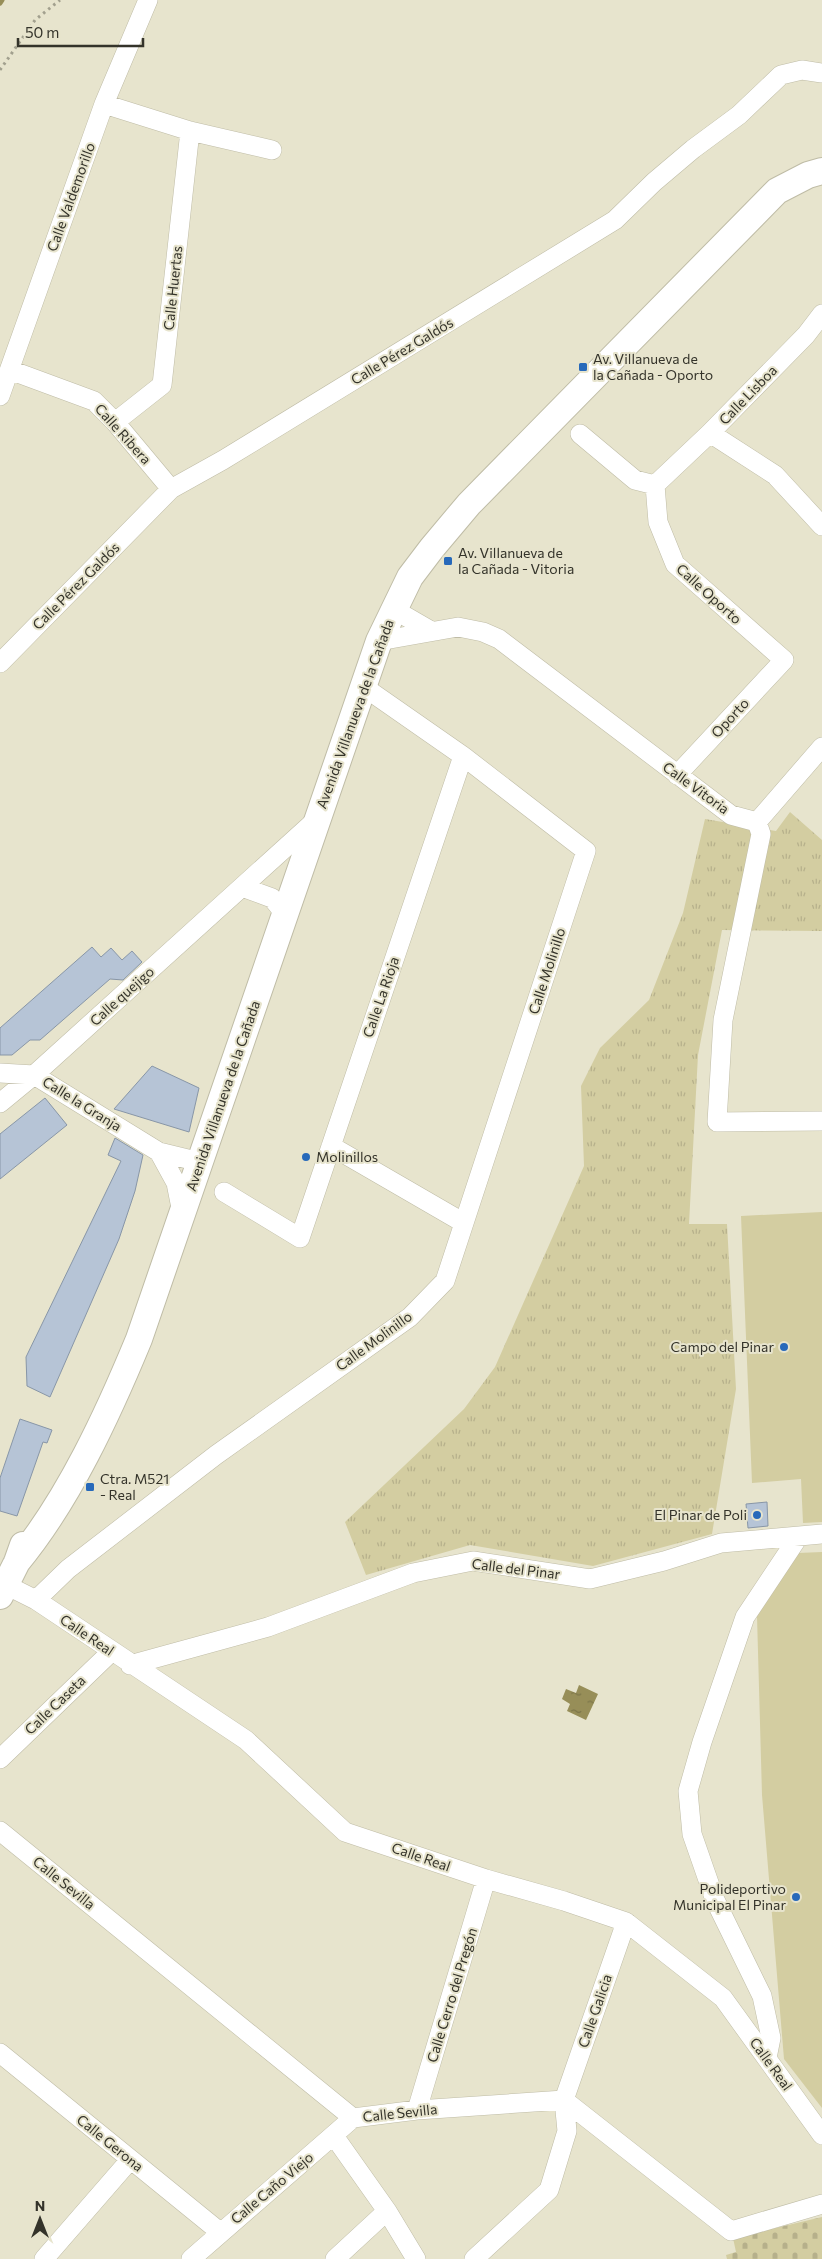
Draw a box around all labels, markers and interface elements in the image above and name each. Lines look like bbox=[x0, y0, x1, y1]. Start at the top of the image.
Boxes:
scale bar bbox=[18, 15, 142, 47]
text: 50 m bbox=[25, 23, 59, 41]
street label: Calle Valdemorillo bbox=[43, 140, 98, 254]
street label: Calle Huertas bbox=[160, 245, 185, 331]
street label: Calle Pérez Galdós bbox=[348, 313, 456, 388]
place label: Av. Villanueva de la Cañada - Oporto bbox=[593, 350, 713, 383]
marker: Av. Villanueva de la Cañada - Oporto bbox=[577, 361, 589, 373]
street label: Calle Lisboa bbox=[715, 361, 780, 428]
street label: Calle Ribera bbox=[92, 400, 155, 467]
street label: Calle Pérez Galdós bbox=[29, 539, 123, 633]
place label: Av. Villanueva de la Cañada - Vitoria bbox=[458, 544, 574, 577]
marker: Av. Villanueva de la Cañada - Vitoria bbox=[442, 555, 454, 567]
street label: Calle Oporto bbox=[673, 560, 745, 627]
street label: Avenida Villanueva de la Cañada bbox=[312, 617, 397, 811]
street label: Oporto bbox=[707, 694, 752, 741]
street label: Calle Vitoria bbox=[660, 758, 733, 817]
street label: Calle Molinillo bbox=[525, 925, 569, 1016]
street label: Calle La Rioja bbox=[359, 954, 402, 1039]
street label: Calle quejigo bbox=[86, 962, 157, 1029]
street label: Avenida Villanueva de la Cañada bbox=[182, 998, 263, 1193]
street label: Calle la Granja bbox=[40, 1073, 125, 1135]
place label: Molinillos bbox=[316, 1148, 378, 1165]
marker: Molinillos bbox=[300, 1151, 312, 1163]
street label: Calle Molinillo bbox=[332, 1307, 415, 1374]
place label: Campo del Pinar bbox=[671, 1338, 774, 1355]
marker: Campo del Pinar bbox=[778, 1341, 790, 1353]
place label: Ctra. M521 - Real bbox=[100, 1470, 169, 1503]
marker: Ctra. M521 - Real bbox=[84, 1481, 96, 1493]
place label: El Pinar de Poli bbox=[654, 1506, 747, 1523]
marker: El Pinar de Poli bbox=[751, 1509, 763, 1521]
street label: Calle del Pinar bbox=[471, 1555, 562, 1582]
street label: Calle Real bbox=[57, 1610, 117, 1659]
street label: Calle Caseta bbox=[21, 1672, 89, 1738]
street label: Calle Real bbox=[389, 1839, 453, 1875]
street label: Calle Sevilla bbox=[30, 1852, 99, 1913]
place label: Polideportivo Municipal El Pinar bbox=[673, 1880, 786, 1913]
marker: Polideportivo Municipal El Pinar bbox=[790, 1891, 802, 1903]
street label: Calle Cerro del Pregón bbox=[423, 1925, 480, 2064]
street label: Calle Galicia bbox=[574, 1972, 615, 2050]
street label: Calle Real bbox=[747, 2034, 796, 2093]
street label: Calle Sevilla bbox=[362, 2100, 438, 2125]
street label: Calle Gerona bbox=[74, 2111, 147, 2175]
street label: Calle Caño Viejo bbox=[227, 2148, 316, 2227]
north arrow bbox=[15, 2194, 65, 2244]
text: N bbox=[35, 2197, 45, 2214]

